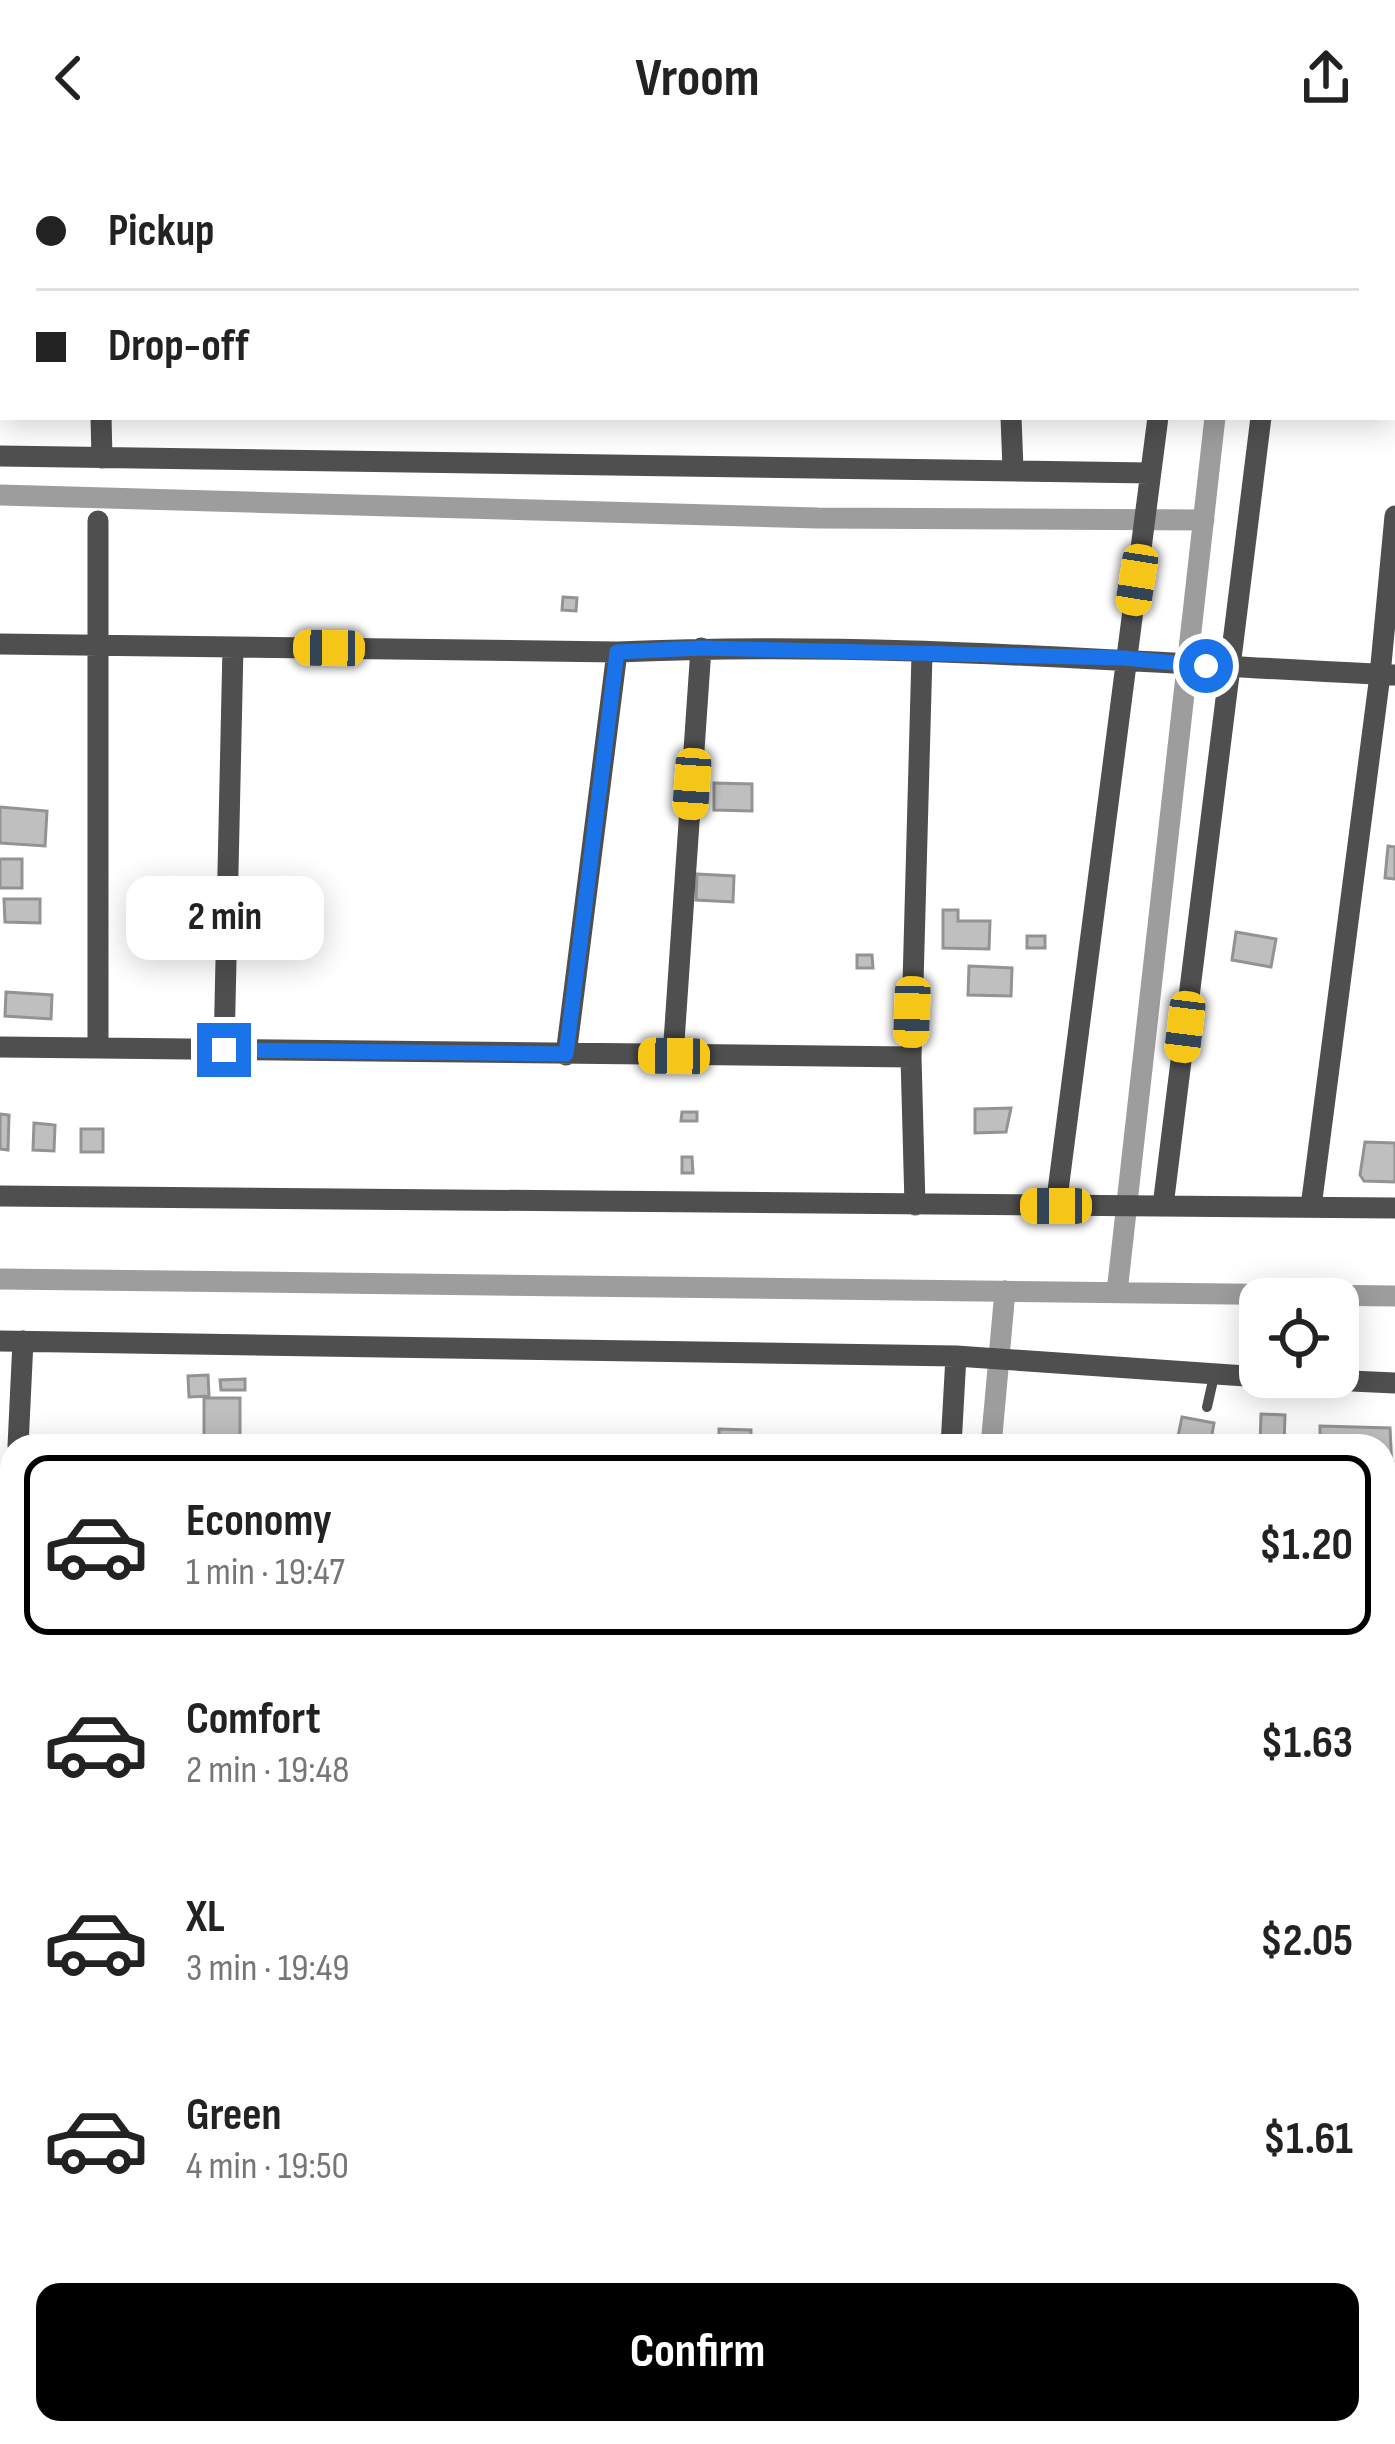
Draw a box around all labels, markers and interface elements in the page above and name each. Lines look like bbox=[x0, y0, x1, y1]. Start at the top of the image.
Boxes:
icon: back bbox=[36, 45, 102, 111]
icon: share bbox=[1293, 45, 1359, 111]
text: Vroom bbox=[635, 46, 760, 111]
text: Pickup bbox=[108, 204, 215, 259]
text: Drop-off bbox=[108, 319, 249, 374]
car bbox=[1114, 542, 1160, 618]
car bbox=[293, 629, 365, 667]
route start bbox=[1179, 639, 1233, 693]
car bbox=[672, 747, 712, 821]
callout: 2 min bbox=[125, 876, 323, 960]
text: 2 min bbox=[188, 894, 262, 941]
car bbox=[893, 975, 931, 1049]
car bbox=[1163, 989, 1207, 1065]
route end bbox=[197, 1023, 251, 1077]
car bbox=[638, 1037, 710, 1075]
car bbox=[1020, 1188, 1092, 1224]
map controls bbox=[1239, 1278, 1359, 1398]
button: locate bbox=[1239, 1278, 1359, 1398]
icon: car bbox=[42, 1491, 150, 1599]
text: Economy bbox=[186, 1494, 332, 1549]
text: $1.20 bbox=[1259, 1518, 1353, 1573]
text: 1 min · 19:47 bbox=[186, 1549, 345, 1596]
icon: car bbox=[42, 1689, 150, 1797]
text: Comfort bbox=[186, 1692, 321, 1747]
text: $1.63 bbox=[1261, 1716, 1353, 1771]
text: 2 min · 19:48 bbox=[186, 1747, 349, 1794]
icon: car bbox=[42, 1887, 150, 1995]
text: XL bbox=[186, 1890, 225, 1945]
text: $2.05 bbox=[1260, 1914, 1353, 1969]
text: 3 min · 19:49 bbox=[186, 1945, 350, 1992]
icon: car bbox=[42, 2085, 150, 2193]
text: Green bbox=[186, 2088, 282, 2143]
text: $1.61 bbox=[1263, 2112, 1353, 2167]
text: 4 min · 19:50 bbox=[186, 2143, 349, 2190]
button: Confirm bbox=[36, 2283, 1359, 2421]

